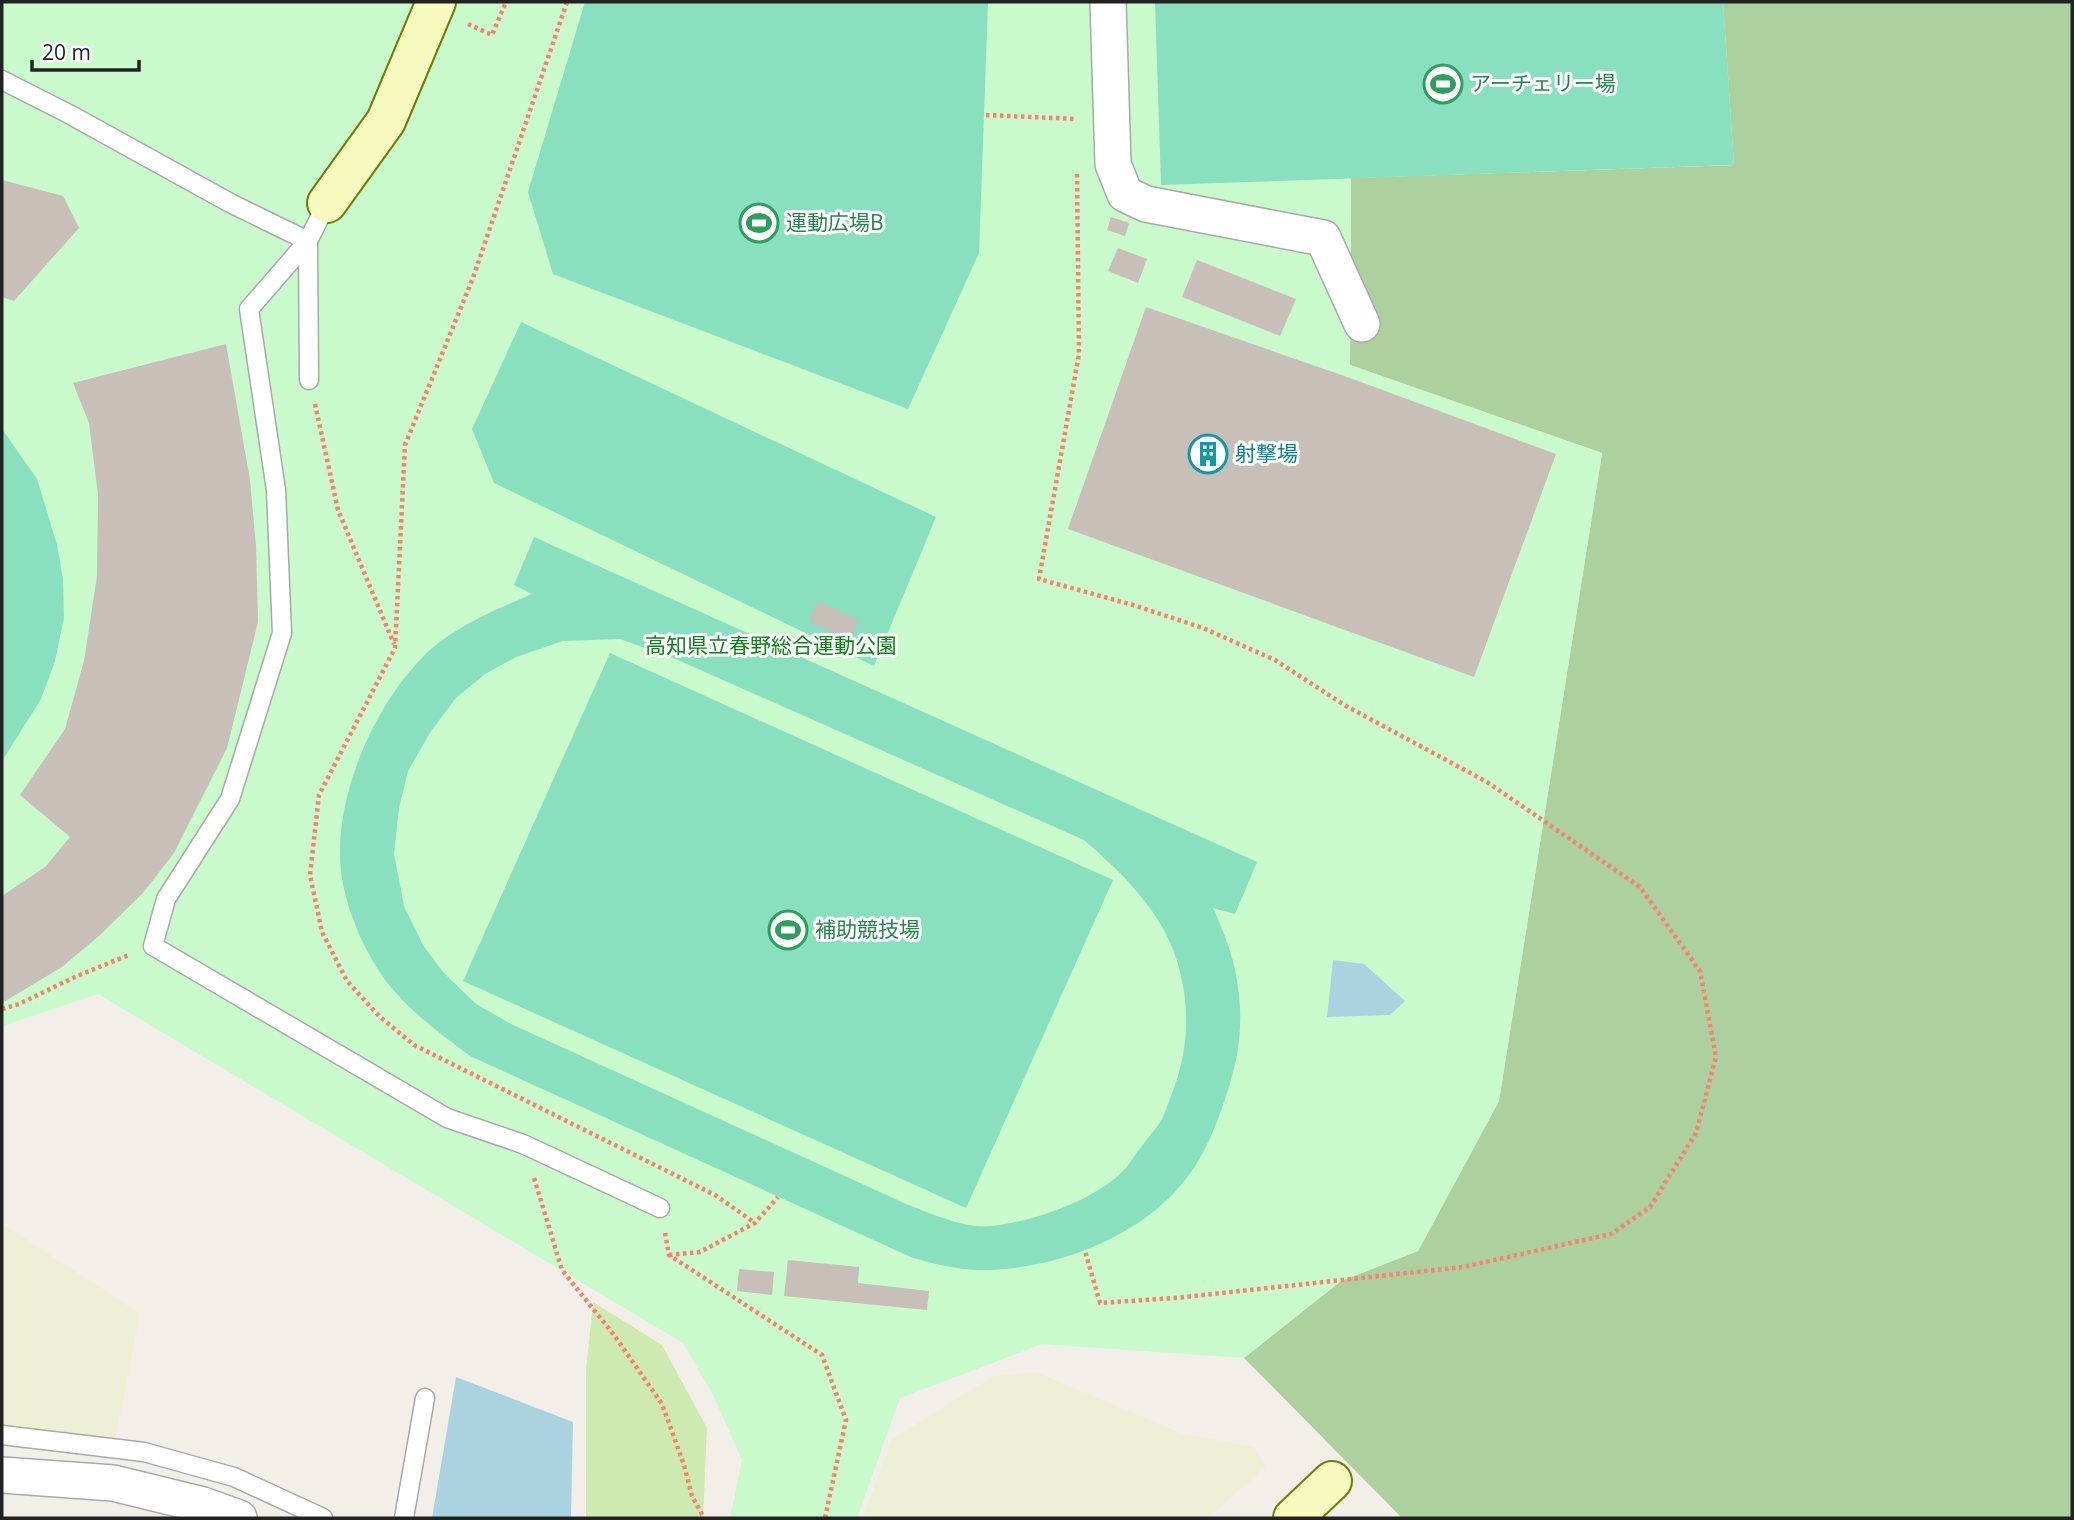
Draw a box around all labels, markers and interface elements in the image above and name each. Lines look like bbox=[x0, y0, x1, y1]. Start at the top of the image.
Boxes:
scale bar bbox=[32, 28, 138, 72]
text: 20 m bbox=[42, 38, 91, 66]
sports icon: アーチェリー場 bbox=[1422, 63, 1464, 105]
place label: アーチェリー場 bbox=[1470, 69, 1616, 97]
sports icon: 運動広場B bbox=[738, 202, 780, 244]
place label: 運動広場B bbox=[786, 208, 884, 236]
building icon: 射撃場 bbox=[1187, 433, 1229, 475]
place label: 射撃場 bbox=[1235, 439, 1298, 467]
park label: 高知県立春野総合運動公園 bbox=[645, 631, 897, 659]
sports icon: 補助競技場 bbox=[767, 909, 809, 951]
place label: 補助競技場 bbox=[815, 915, 920, 943]

